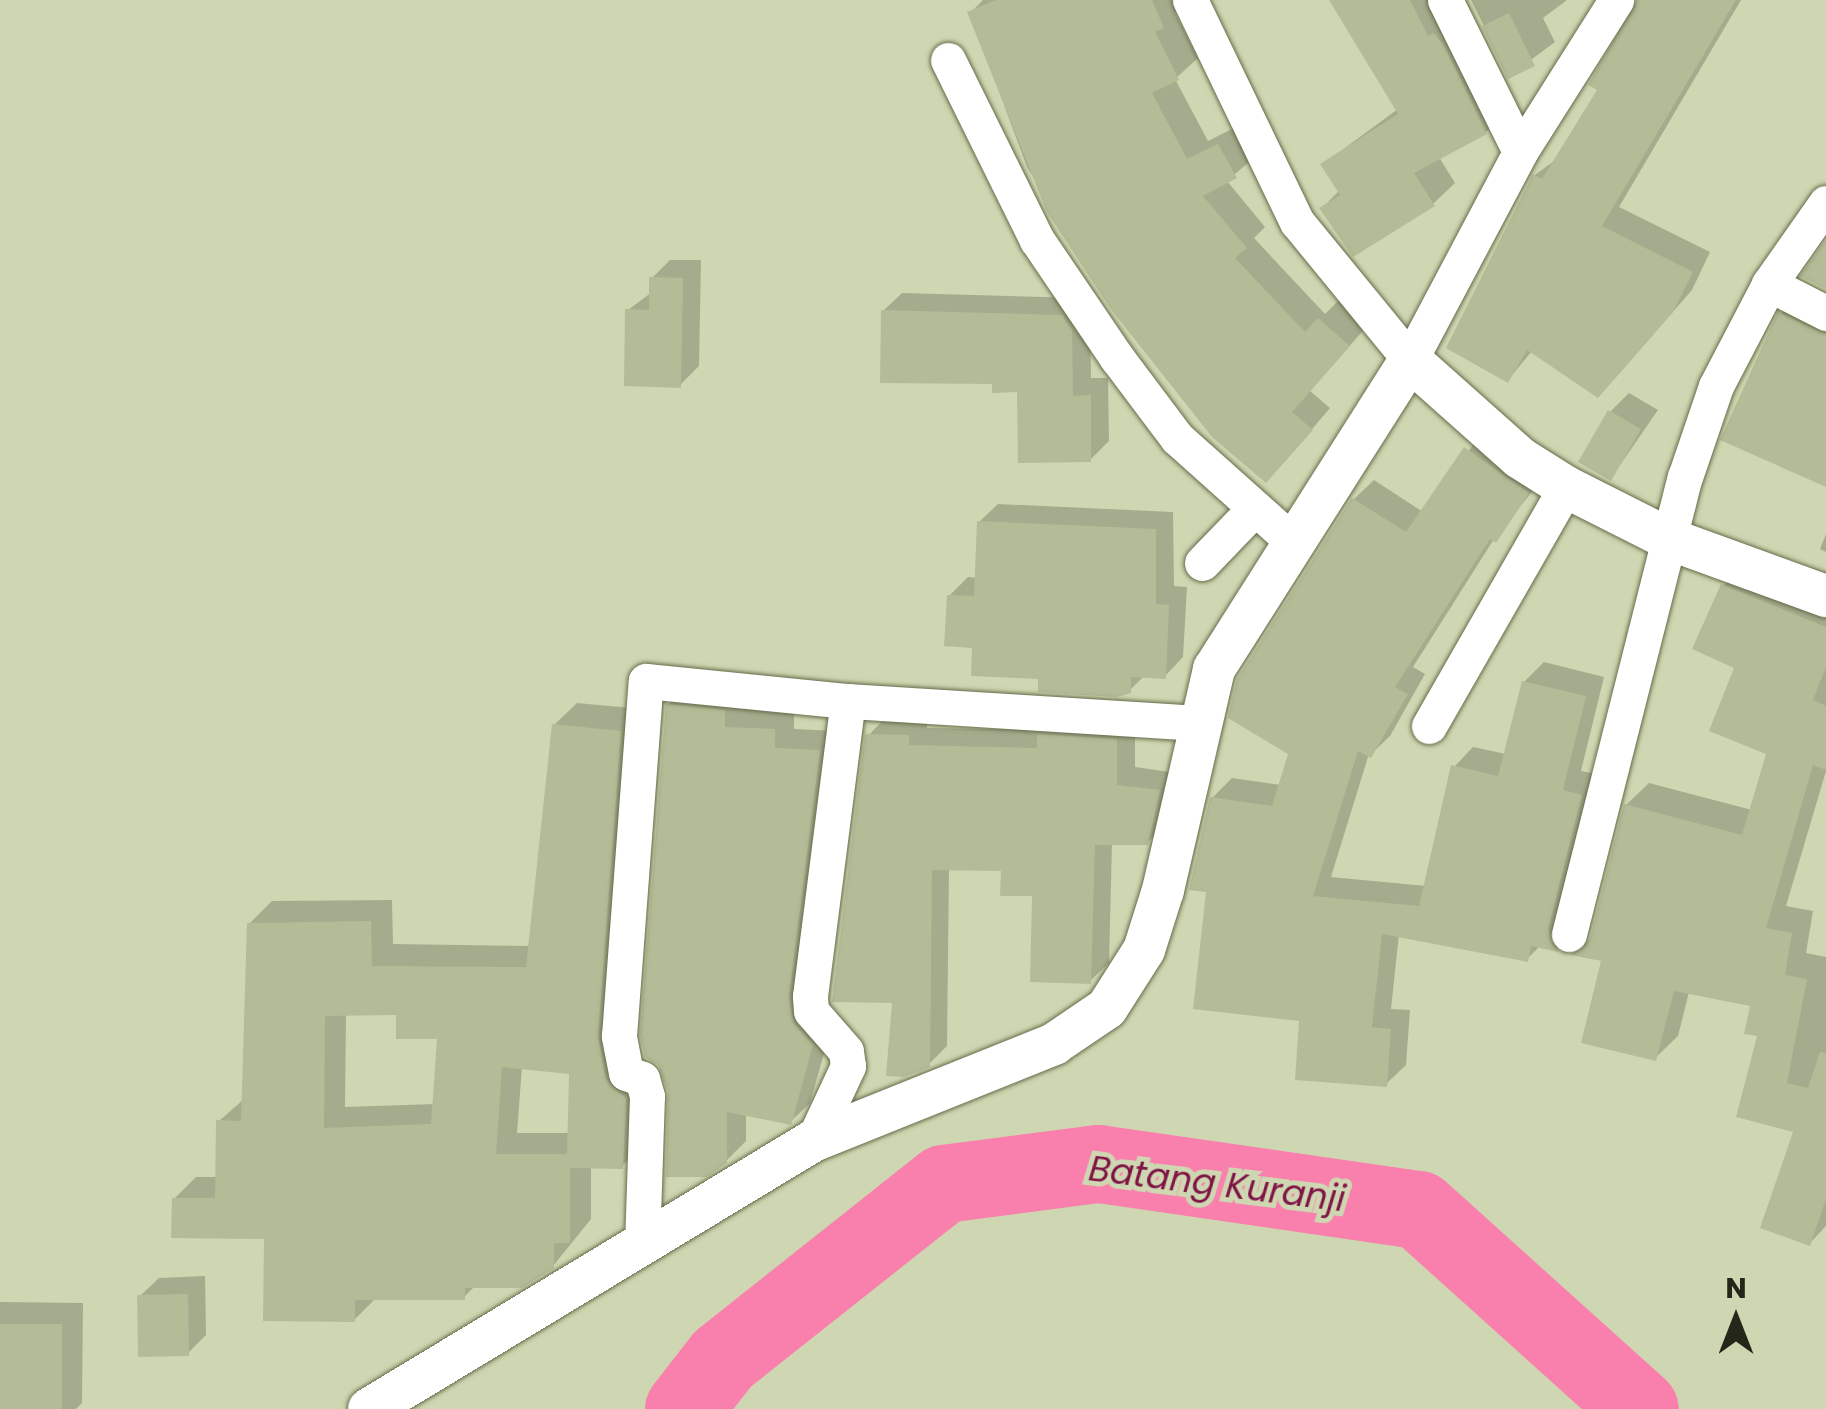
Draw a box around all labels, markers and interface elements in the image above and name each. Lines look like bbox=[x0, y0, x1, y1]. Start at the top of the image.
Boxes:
water label: Batang Kuranji bbox=[1087, 1147, 1347, 1221]
north arrow bbox=[1686, 1269, 1786, 1369]
text: N bbox=[1725, 1269, 1747, 1308]

